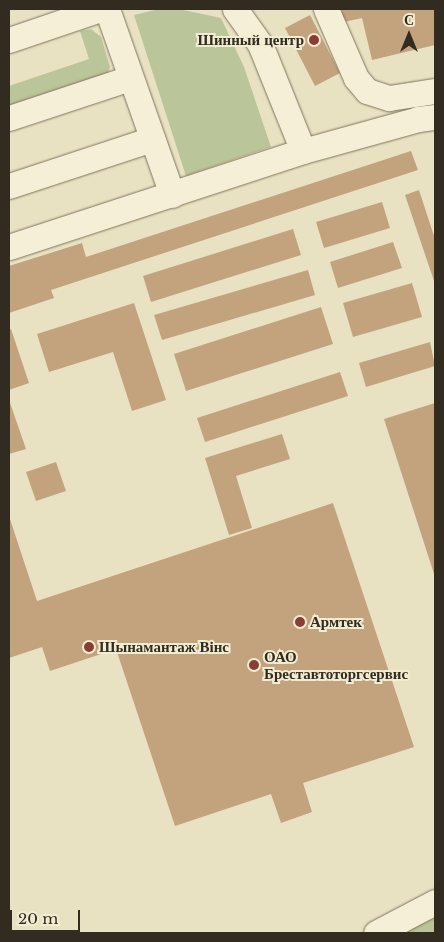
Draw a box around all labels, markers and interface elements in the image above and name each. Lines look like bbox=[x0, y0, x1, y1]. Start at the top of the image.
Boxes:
north arrow bbox=[384, 10, 434, 60]
text: С bbox=[404, 11, 414, 29]
place label: Шинный центр bbox=[197, 31, 304, 49]
marker: Шинный центр bbox=[308, 34, 320, 46]
place label: Армтек bbox=[310, 613, 362, 631]
marker: Армтек bbox=[294, 616, 306, 628]
place label: Шынамантаж Вінс bbox=[99, 638, 229, 656]
marker: Шынамантаж Вінс bbox=[83, 641, 95, 653]
place label: ОАО Бреставтоторгсервис bbox=[264, 647, 408, 682]
marker: ОАО Бреставтоторгсервис bbox=[248, 659, 260, 671]
scale bar bbox=[12, 900, 82, 932]
text: 20 m bbox=[18, 909, 58, 928]

